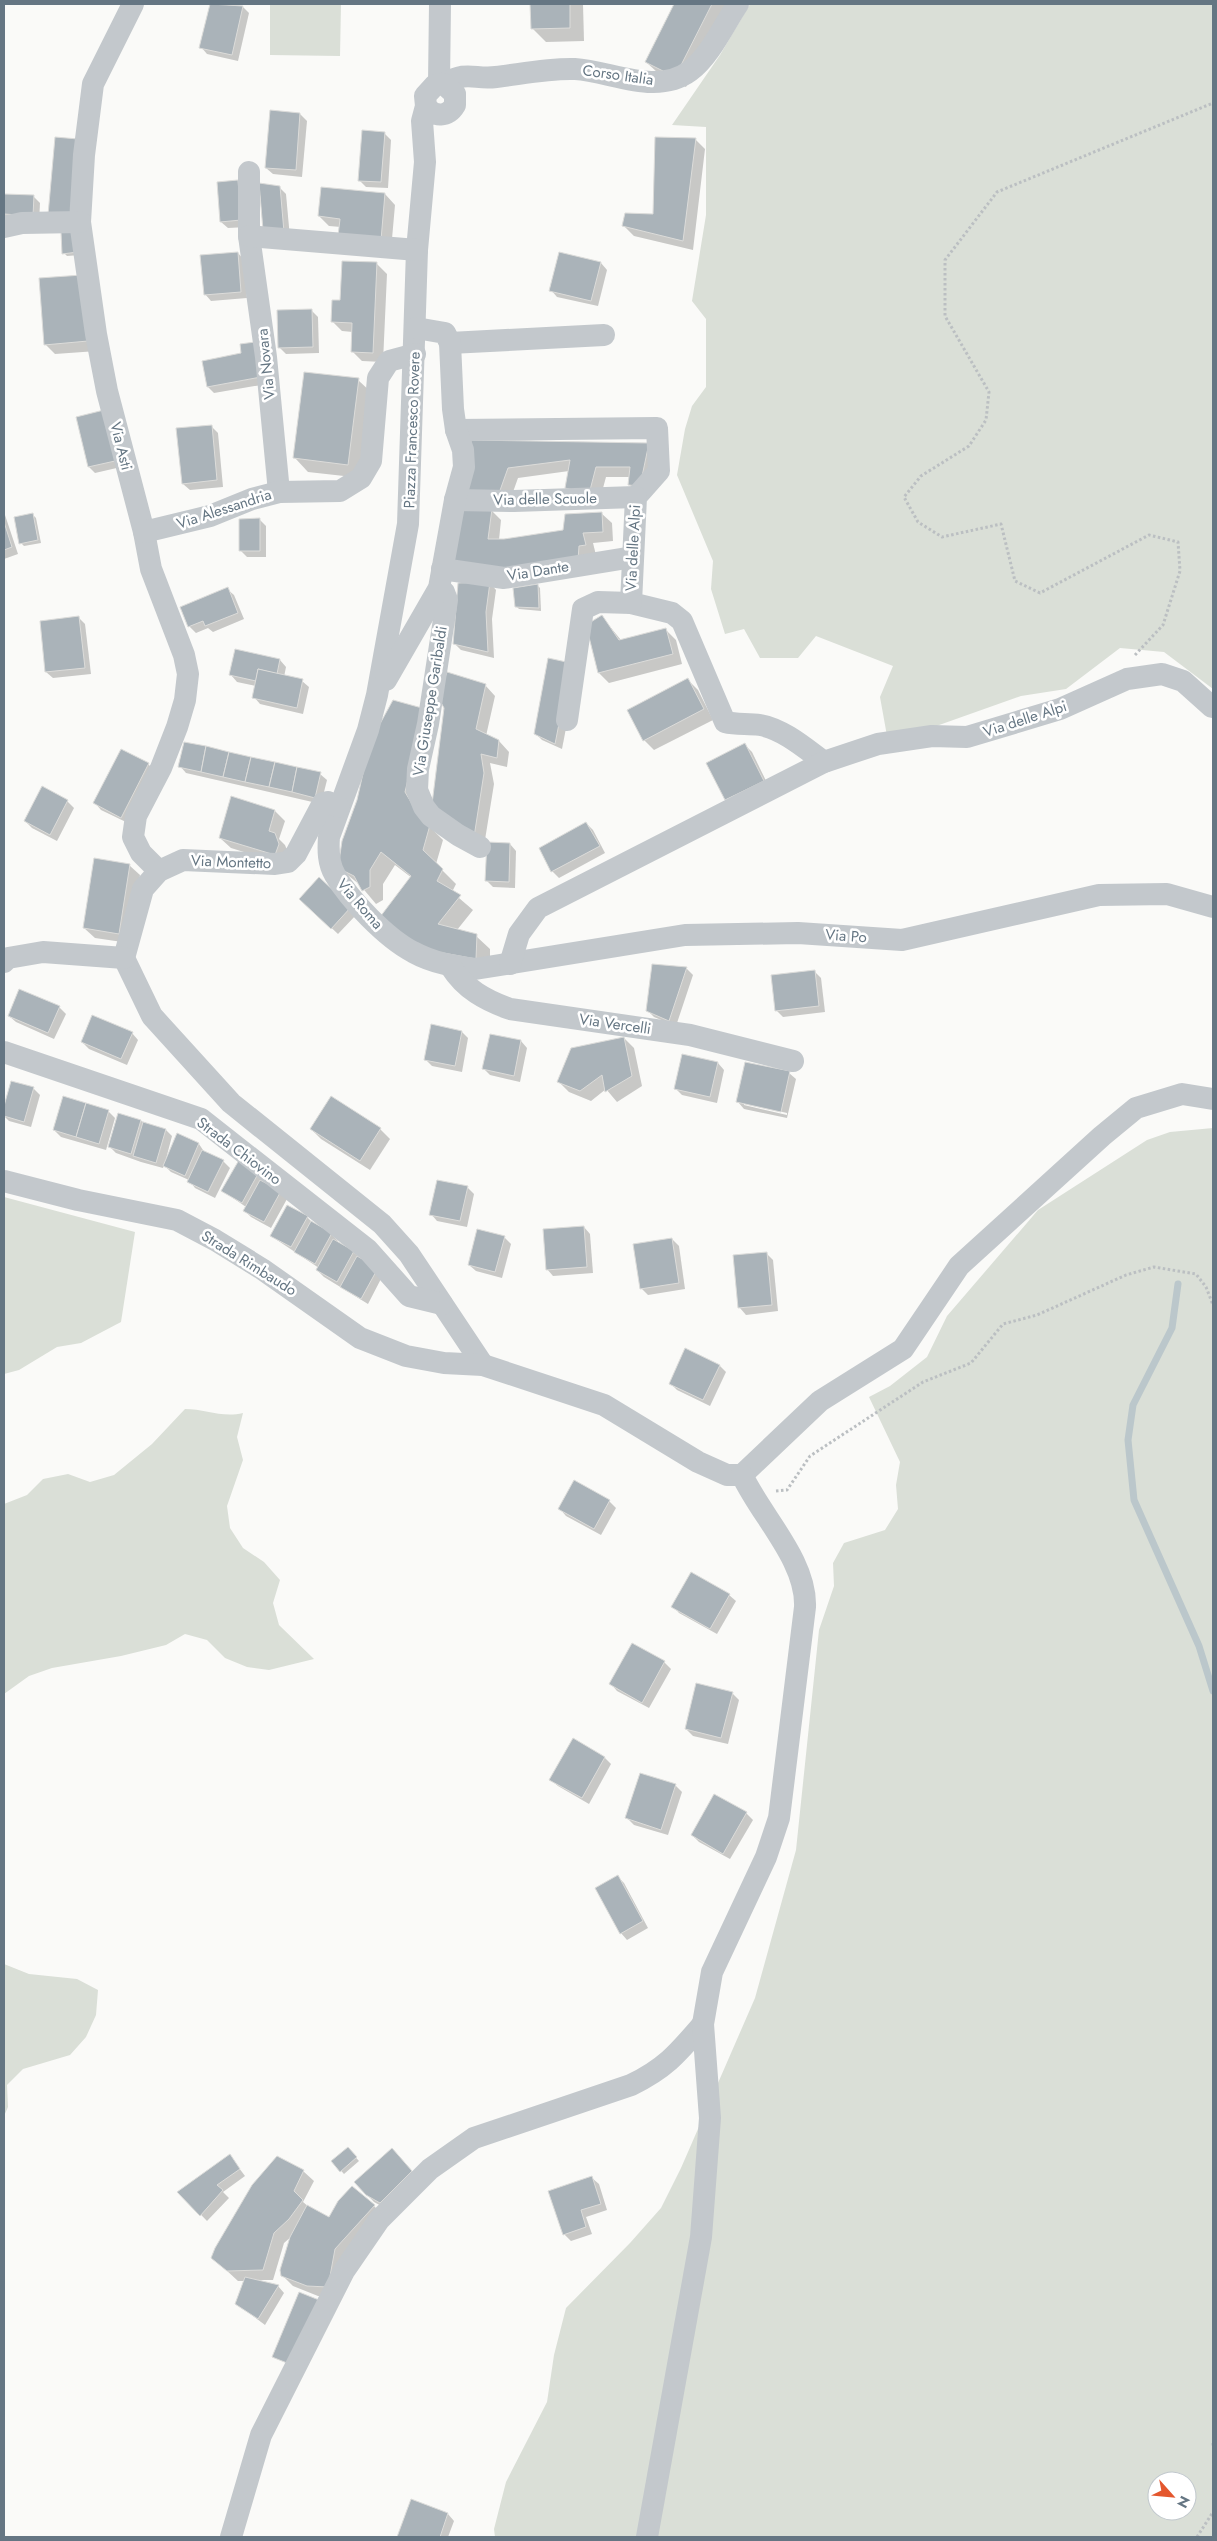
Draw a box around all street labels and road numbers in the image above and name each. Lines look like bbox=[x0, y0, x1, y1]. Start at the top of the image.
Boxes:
street label: Corso Italia bbox=[581, 59, 655, 91]
street label: Via Novara bbox=[251, 327, 281, 401]
street label: Piazza Francesco Rovere bbox=[398, 351, 426, 509]
street label: Via Asti bbox=[104, 420, 138, 472]
street label: Via Alessandria bbox=[174, 483, 274, 535]
street label: Via delle Scuole bbox=[493, 487, 597, 511]
street label: Via delle Alpi bbox=[620, 504, 646, 592]
street label: Via Dante bbox=[506, 555, 571, 587]
street label: Via Giuseppe Garibaldi bbox=[407, 624, 453, 778]
street label: Via delle Alpi bbox=[980, 695, 1070, 743]
street label: Via Montetto bbox=[190, 850, 272, 874]
street label: Via Roma bbox=[332, 874, 388, 934]
street label: Via Po bbox=[825, 924, 867, 948]
street label: Via Vercelli bbox=[578, 1008, 652, 1040]
street label: Strada Chiovino bbox=[192, 1112, 286, 1190]
street label: Strada Rimbaudo bbox=[197, 1225, 301, 1301]

